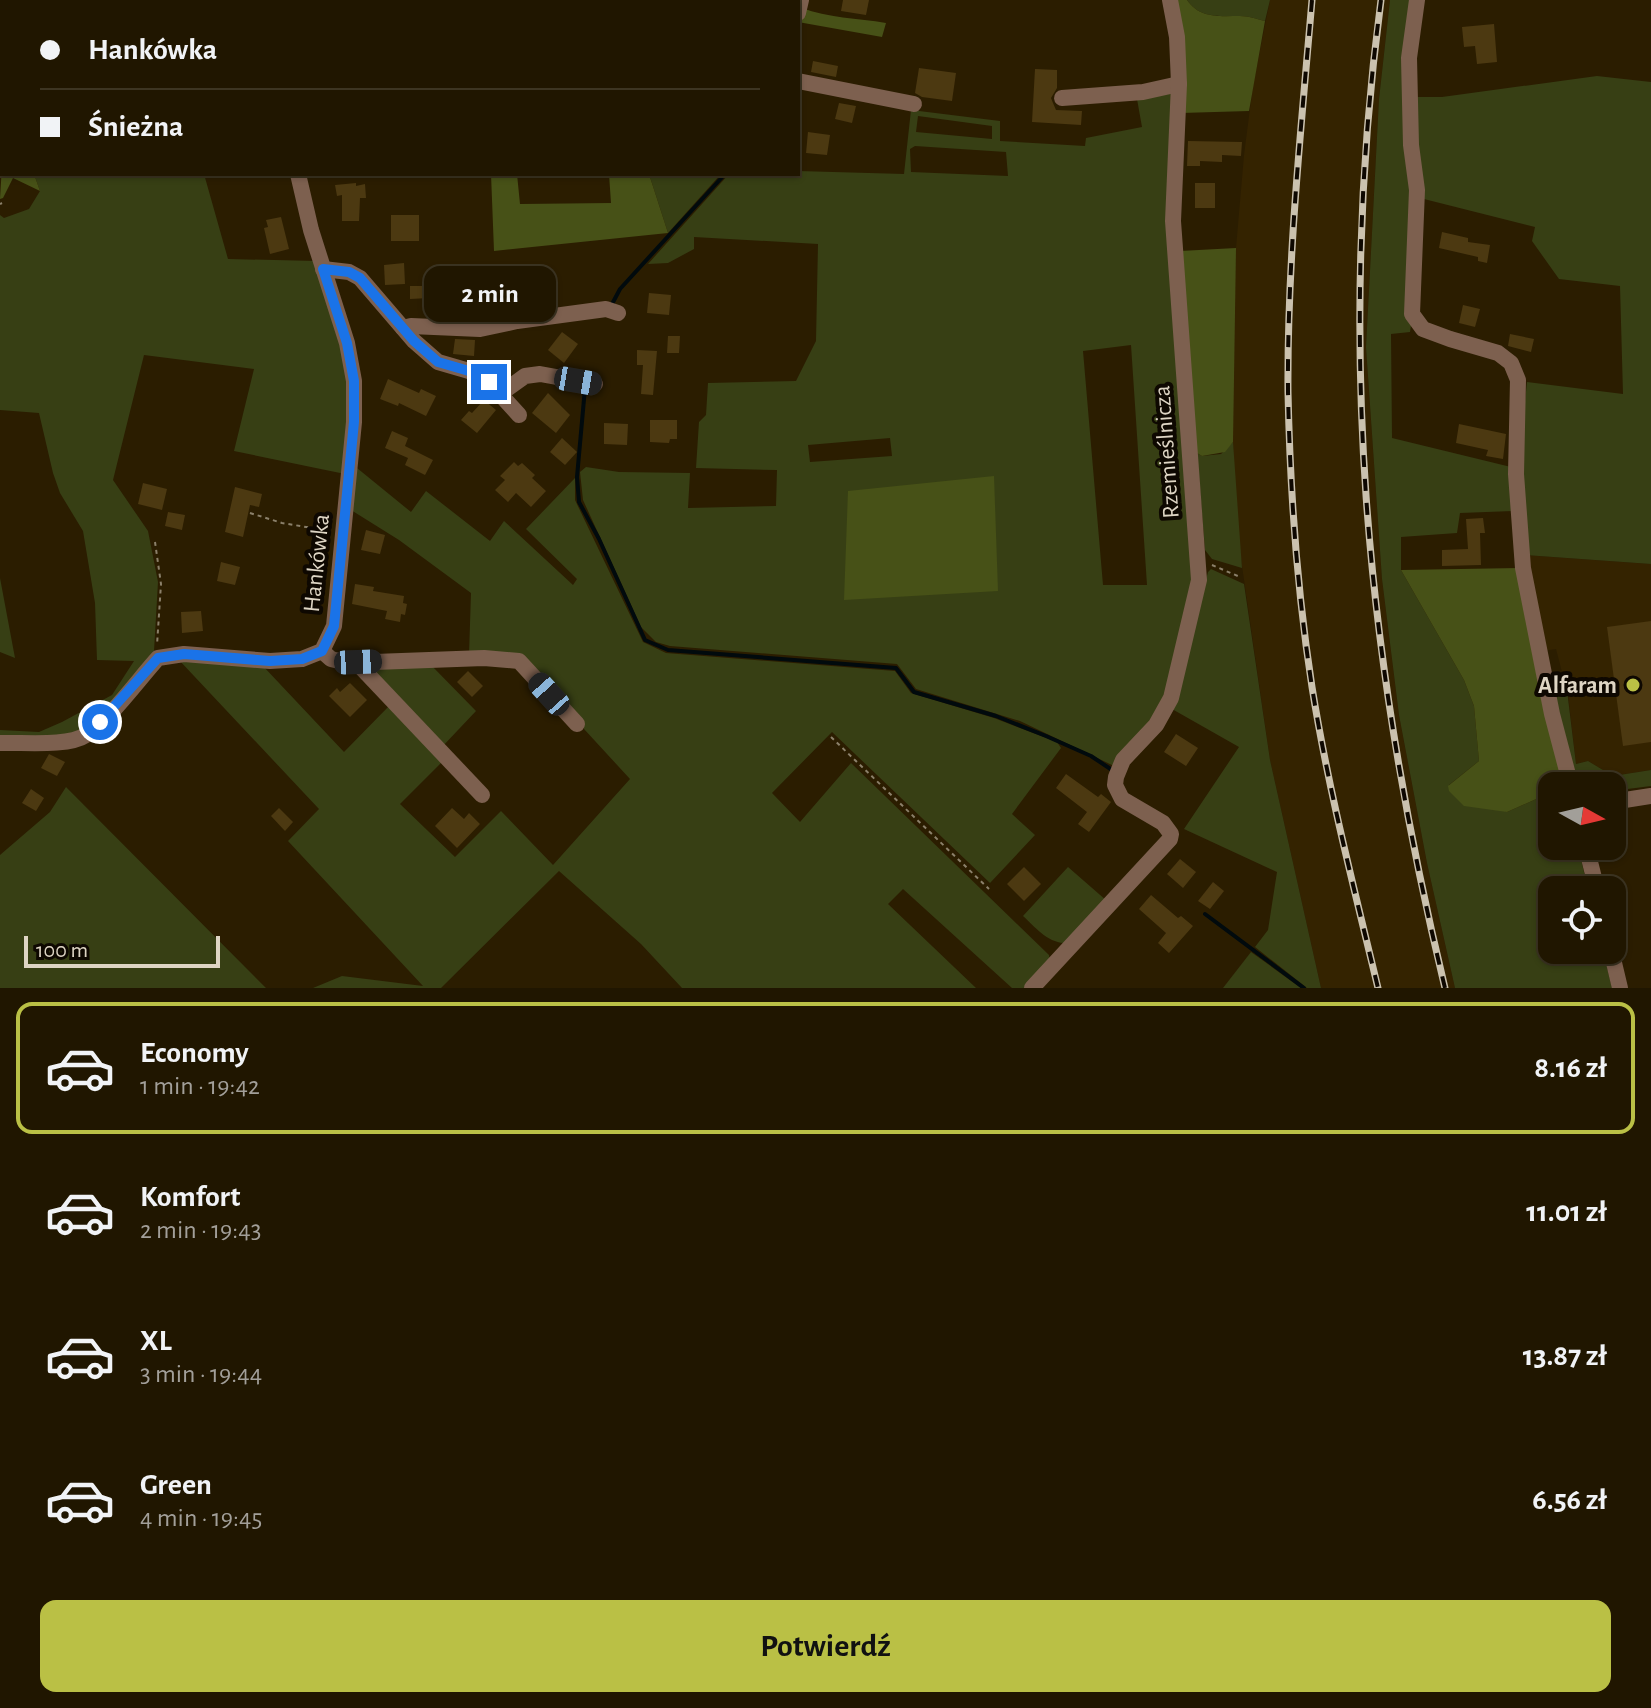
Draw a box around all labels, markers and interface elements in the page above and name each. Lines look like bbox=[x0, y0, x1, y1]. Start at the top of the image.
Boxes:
text: Hankówka bbox=[88, 35, 217, 65]
text: Śnieżna bbox=[88, 112, 184, 142]
callout: 2 min bbox=[423, 266, 555, 322]
text: 2 min bbox=[461, 281, 519, 307]
route end bbox=[471, 364, 507, 400]
car bbox=[552, 365, 604, 397]
street label: Rzemieślnicza bbox=[1150, 385, 1184, 519]
street label: Hankówka bbox=[300, 513, 334, 614]
car bbox=[334, 649, 382, 675]
car bbox=[524, 668, 574, 720]
place label: Alfaram bbox=[1538, 674, 1617, 698]
marker: Alfaram bbox=[1624, 676, 1642, 694]
route start bbox=[82, 704, 118, 740]
north arrow bbox=[1538, 772, 1626, 860]
map controls bbox=[1538, 772, 1626, 964]
button: locate bbox=[1538, 876, 1626, 964]
scale bar bbox=[24, 932, 220, 968]
text: 100 m bbox=[36, 939, 88, 961]
icon: car bbox=[44, 1032, 116, 1104]
text: Economy bbox=[140, 1038, 249, 1068]
text: 8.16 zł bbox=[1534, 1053, 1607, 1083]
text: 1 min · 19:42 bbox=[140, 1073, 260, 1099]
icon: car bbox=[44, 1176, 116, 1248]
text: Komfort bbox=[140, 1182, 240, 1212]
text: 11.01 zł bbox=[1526, 1197, 1607, 1227]
text: 2 min · 19:43 bbox=[140, 1217, 262, 1243]
icon: car bbox=[44, 1320, 116, 1392]
text: XL bbox=[140, 1326, 172, 1356]
text: 13.87 zł bbox=[1523, 1341, 1607, 1371]
text: 3 min · 19:44 bbox=[140, 1361, 262, 1387]
icon: car bbox=[44, 1464, 116, 1536]
text: Green bbox=[140, 1470, 212, 1500]
text: 6.56 zł bbox=[1532, 1485, 1607, 1515]
text: 4 min · 19:45 bbox=[140, 1505, 262, 1531]
button: Potwierdź bbox=[40, 1600, 1611, 1692]

